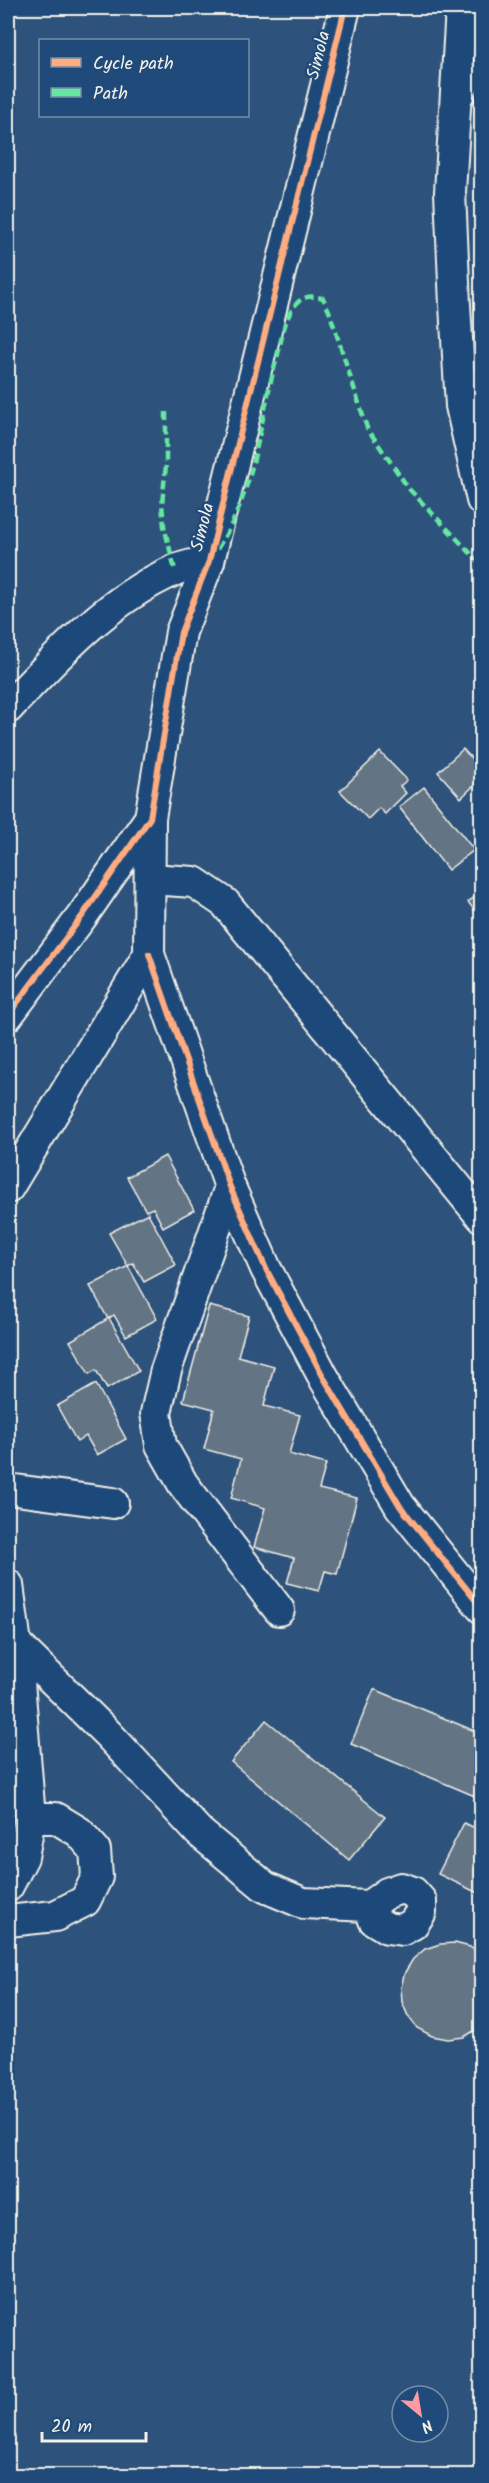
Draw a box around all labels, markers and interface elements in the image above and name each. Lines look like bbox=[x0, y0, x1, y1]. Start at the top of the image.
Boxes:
street label: Simola bbox=[299, 28, 339, 83]
legend bbox=[39, 39, 249, 117]
text: Cycle path bbox=[93, 50, 174, 79]
text: Path bbox=[93, 80, 128, 109]
street label: Simola bbox=[183, 500, 223, 555]
north arrow bbox=[390, 2384, 450, 2444]
scale bar bbox=[42, 2405, 146, 2443]
text: N bbox=[416, 2412, 437, 2439]
text: 20 m bbox=[51, 2413, 92, 2442]

